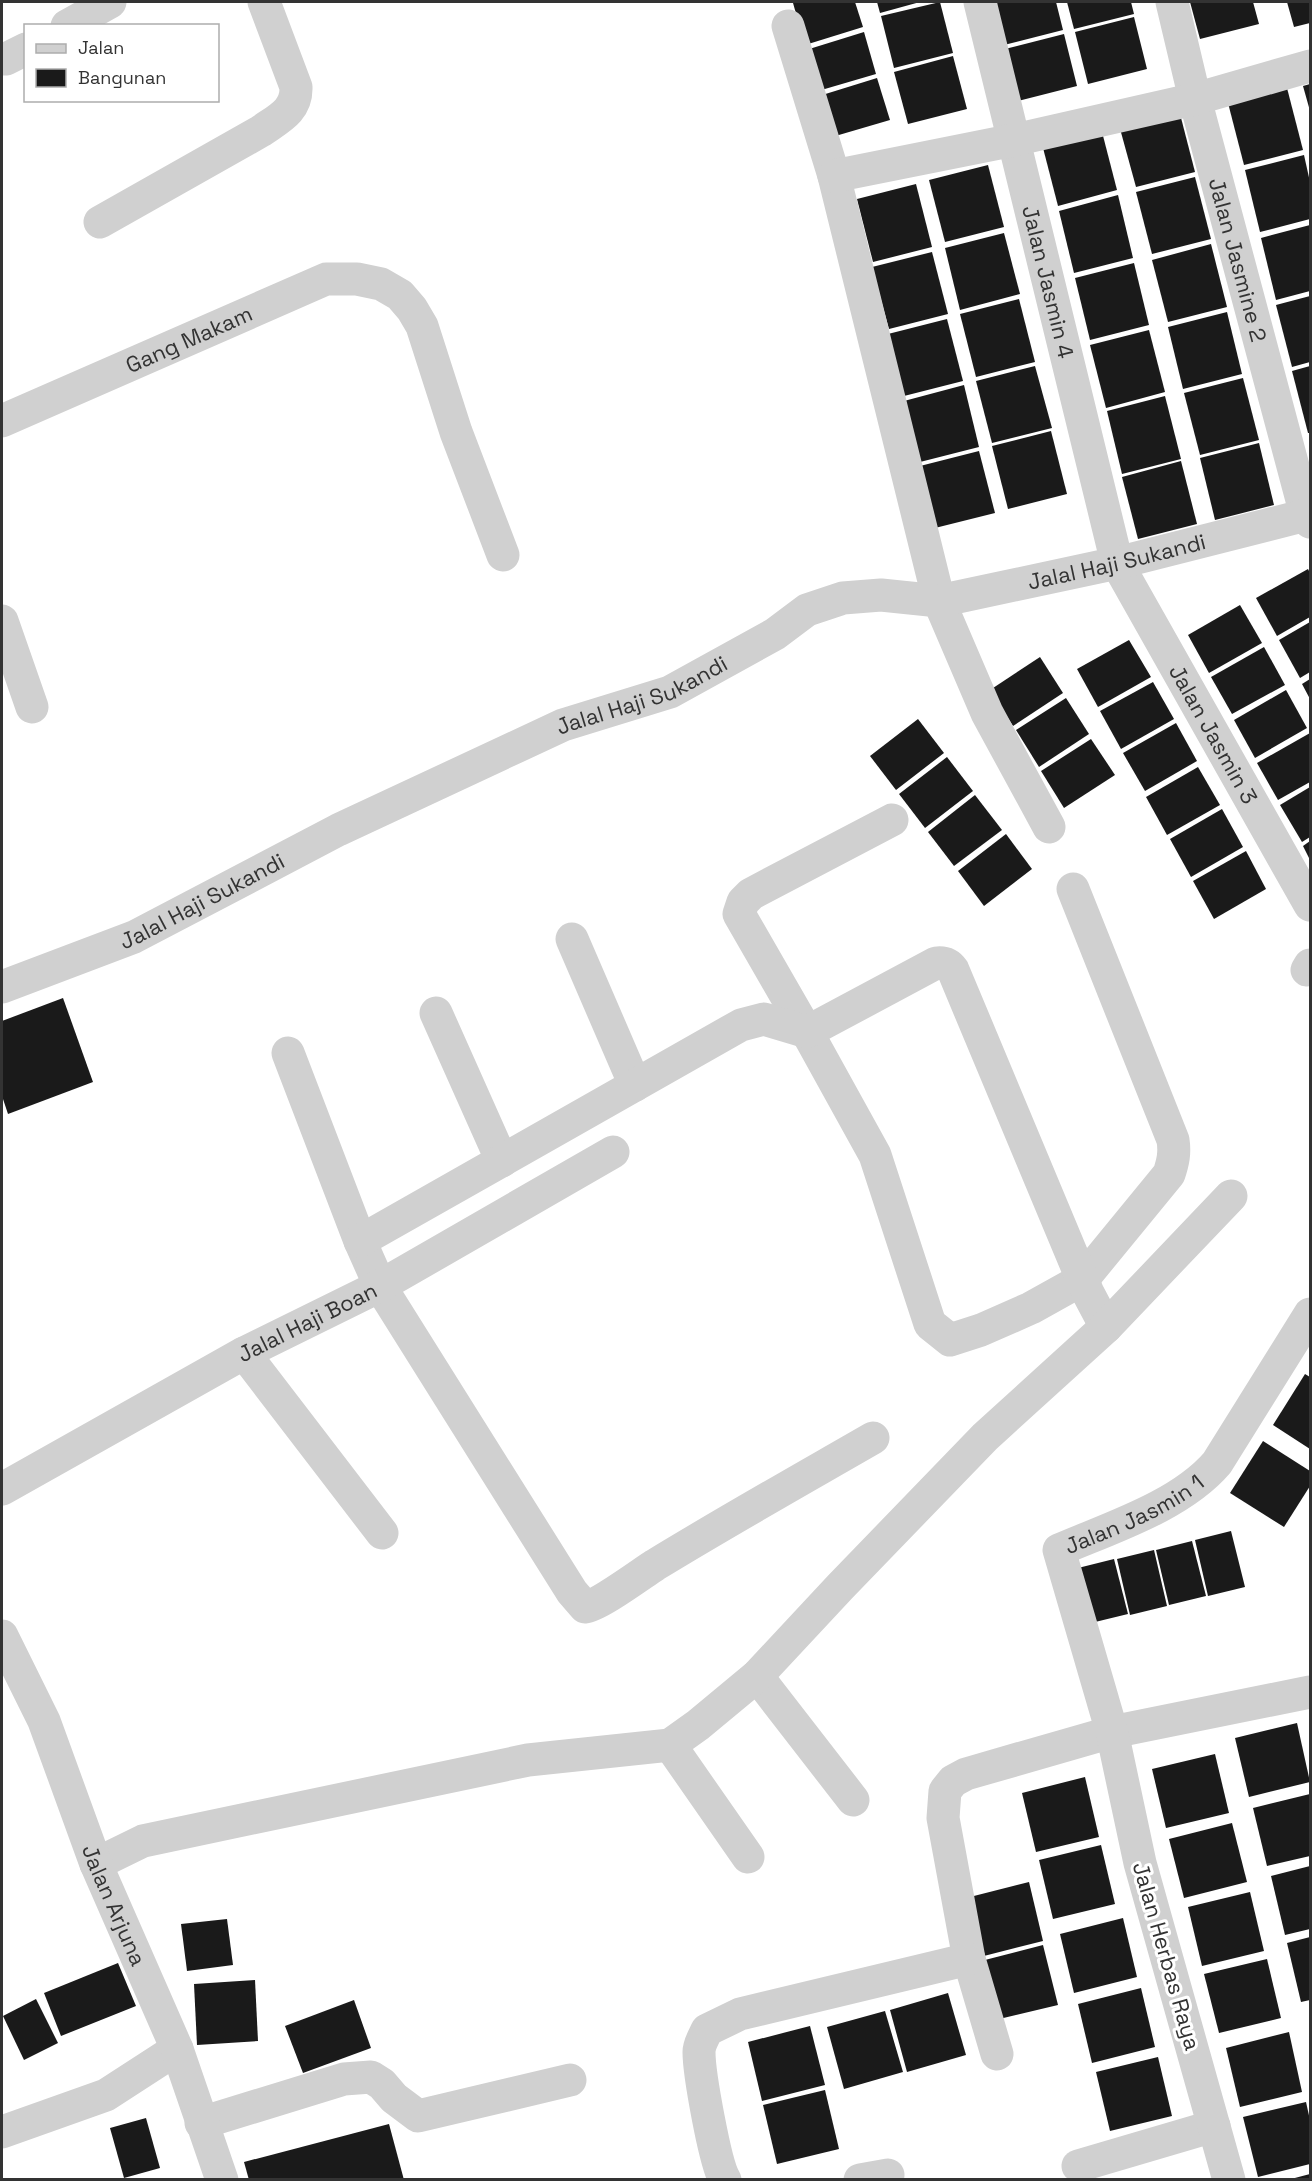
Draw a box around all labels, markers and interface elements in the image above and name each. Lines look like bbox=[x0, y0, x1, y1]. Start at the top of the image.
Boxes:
legend bbox=[24, 24, 219, 102]
text: Jalan bbox=[78, 36, 124, 59]
text: Bangunan bbox=[78, 66, 166, 89]
street label: Jalan Jasmine 2 bbox=[1203, 175, 1273, 345]
street label: Jalan Jasmin 4 bbox=[1016, 203, 1081, 361]
street label: Gang Makam bbox=[121, 299, 256, 379]
street label: Jalal Haji Sukandi bbox=[1025, 527, 1209, 596]
street label: Jalal Haji Sukandi bbox=[551, 649, 732, 741]
street label: Jalan Jasmin 3 bbox=[1163, 659, 1264, 809]
street label: Jalal Haji Sukandi bbox=[116, 847, 289, 955]
street label: Jalal Haji Boan bbox=[233, 1276, 382, 1368]
street label: Jalan Jasmin 1 bbox=[1060, 1468, 1210, 1560]
street label: Jalan Arjuna bbox=[76, 1841, 153, 1970]
street label: Jalan Herbas Raya bbox=[1127, 1859, 1207, 2054]

